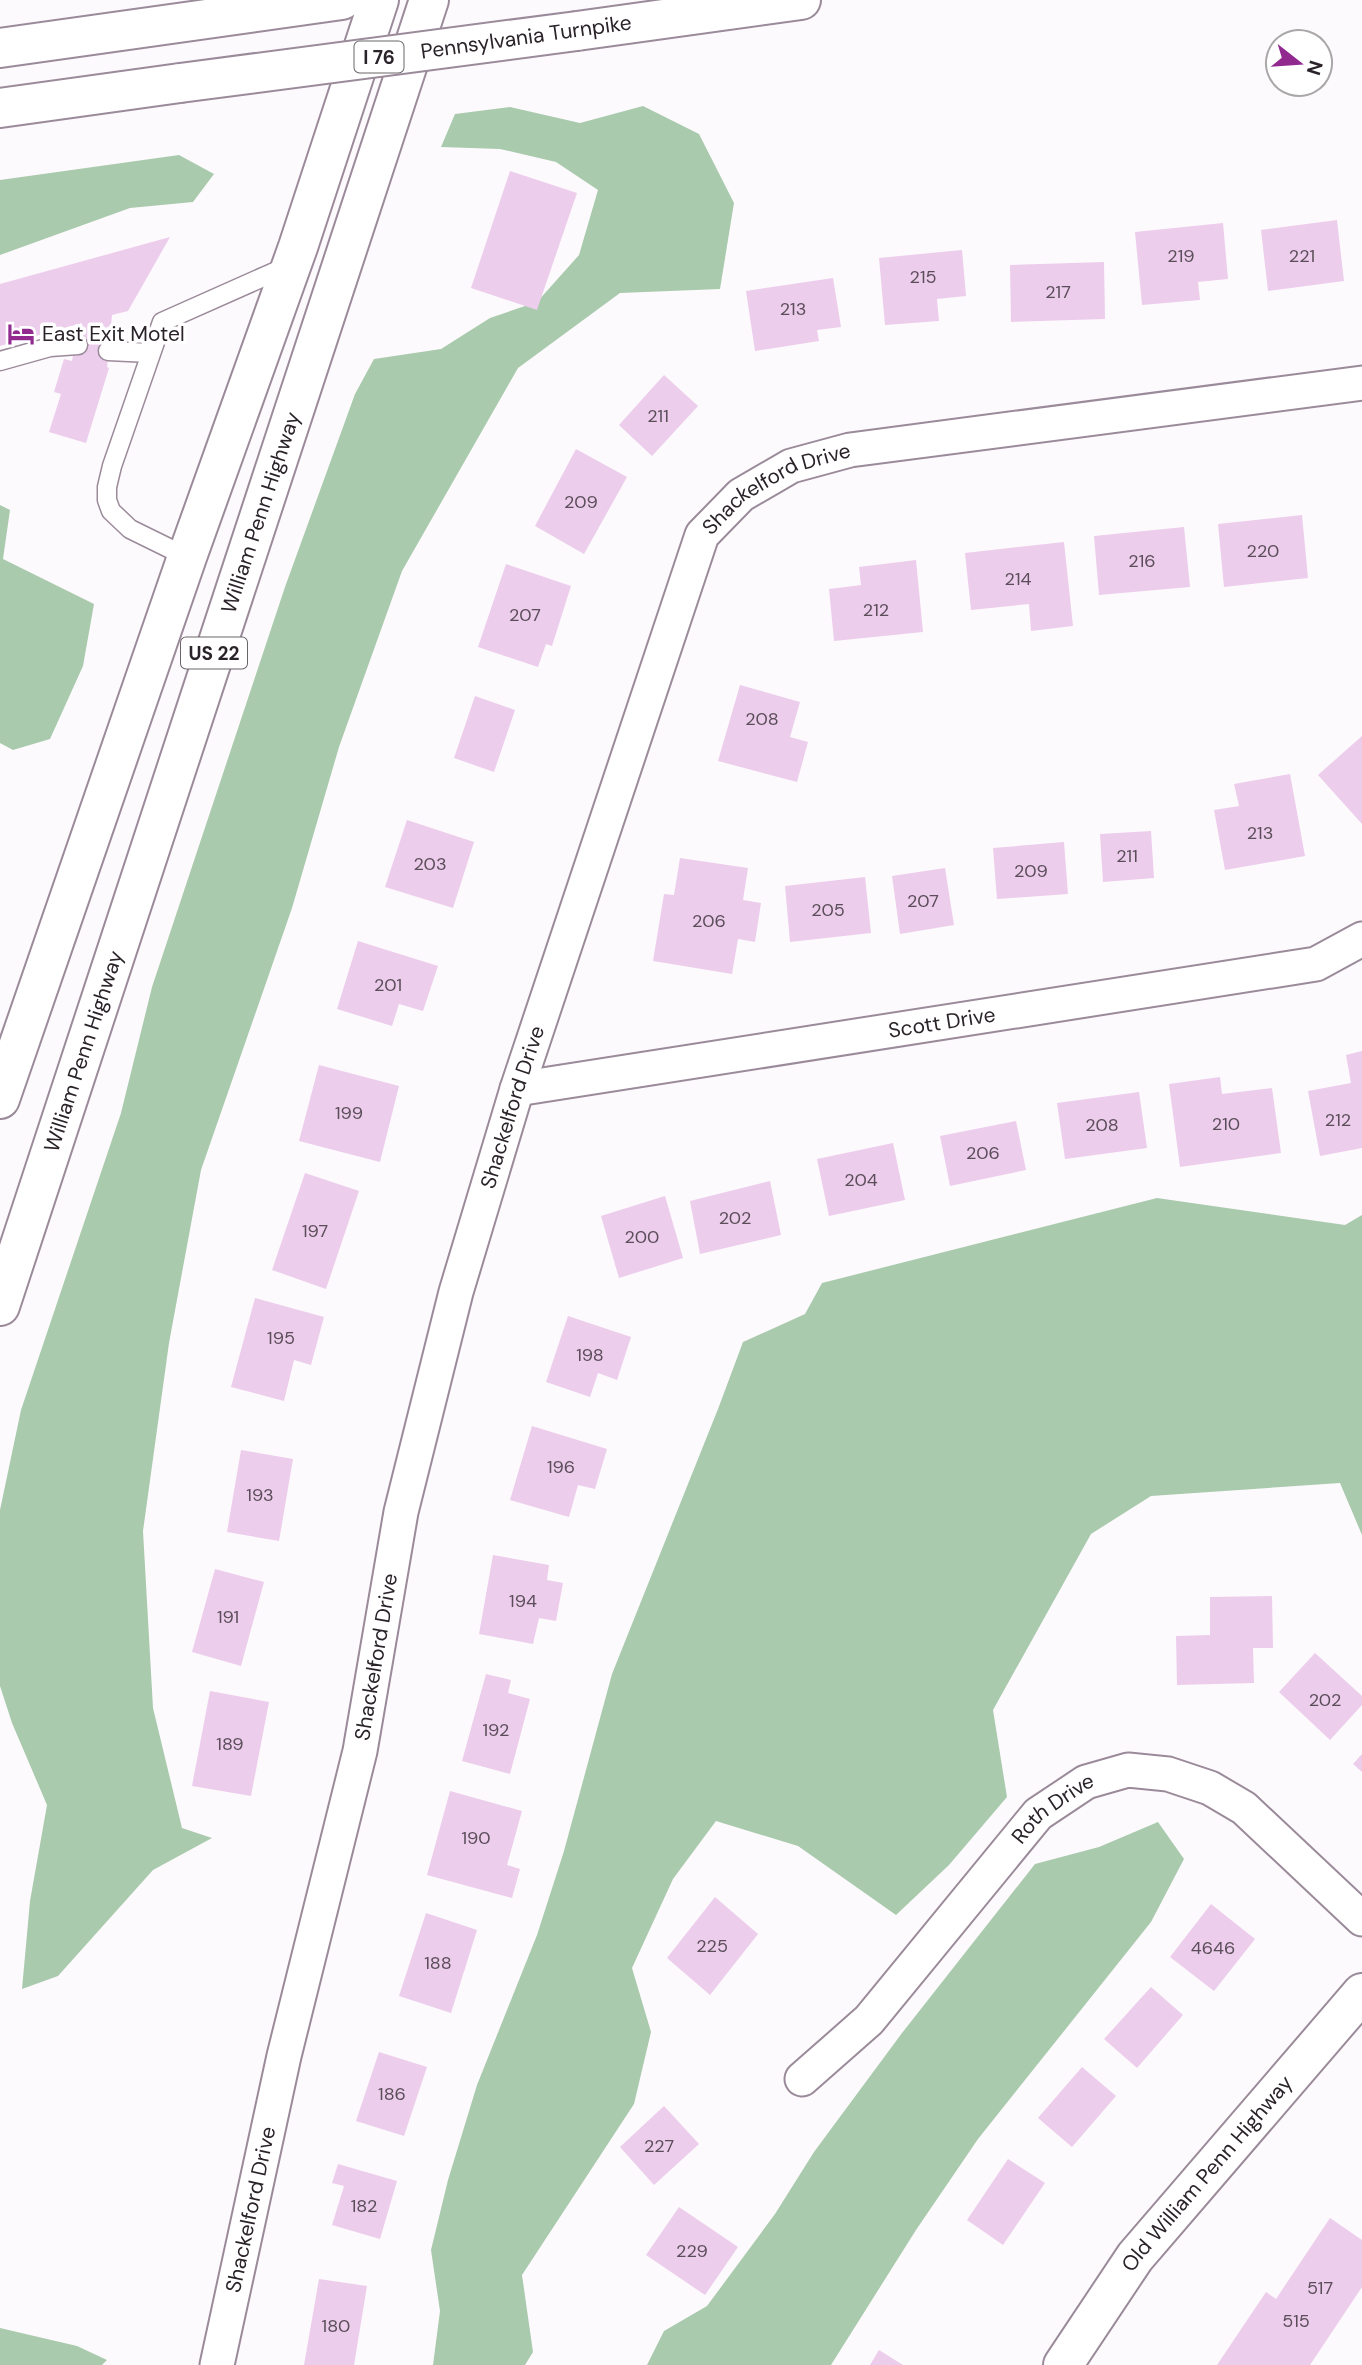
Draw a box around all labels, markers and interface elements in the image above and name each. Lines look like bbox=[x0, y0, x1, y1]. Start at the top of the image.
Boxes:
street label: Pennsylvania Turnpike bbox=[419, 8, 633, 66]
north arrow bbox=[1264, 28, 1334, 98]
road number: I 76 bbox=[354, 41, 404, 72]
text: N bbox=[1301, 58, 1329, 78]
house number: 219 bbox=[1167, 244, 1195, 268]
house number: 221 bbox=[1289, 244, 1315, 268]
house number: 215 bbox=[910, 265, 936, 289]
house number: 217 bbox=[1045, 280, 1071, 304]
house number: 213 bbox=[780, 297, 806, 321]
hotel icon: East Exit Motel bbox=[6, 319, 36, 349]
place label: East Exit Motel bbox=[42, 320, 185, 348]
house number: 211 bbox=[647, 404, 669, 428]
street label: William Penn Highway bbox=[214, 408, 307, 617]
street label: Shackelford Drive bbox=[696, 436, 854, 541]
house number: 209 bbox=[564, 490, 598, 514]
house number: 220 bbox=[1247, 539, 1279, 563]
house number: 216 bbox=[1128, 549, 1156, 573]
house number: 214 bbox=[1005, 567, 1032, 591]
house number: 212 bbox=[863, 598, 889, 622]
house number: 207 bbox=[509, 603, 541, 627]
road number: US 22 bbox=[181, 638, 247, 668]
house number: 208 bbox=[745, 707, 779, 731]
house number: 213 bbox=[1247, 821, 1273, 845]
house number: 211 bbox=[1116, 844, 1138, 868]
house number: 203 bbox=[413, 852, 447, 876]
house number: 209 bbox=[1014, 859, 1048, 883]
house number: 207 bbox=[907, 889, 939, 913]
house number: 205 bbox=[811, 898, 845, 922]
house number: 206 bbox=[692, 909, 726, 933]
street label: William Penn Highway bbox=[38, 947, 130, 1156]
house number: 201 bbox=[374, 973, 402, 997]
street label: Scott Drive bbox=[886, 1000, 997, 1045]
street label: Shackelford Drive bbox=[474, 1022, 551, 1192]
house number: 199 bbox=[335, 1101, 363, 1125]
house number: 212 bbox=[1325, 1108, 1351, 1132]
house number: 210 bbox=[1212, 1112, 1240, 1136]
house number: 208 bbox=[1085, 1113, 1119, 1137]
house number: 206 bbox=[966, 1141, 1000, 1165]
house number: 204 bbox=[844, 1168, 878, 1192]
house number: 202 bbox=[719, 1206, 751, 1230]
house number: 197 bbox=[302, 1219, 328, 1243]
house number: 200 bbox=[625, 1225, 659, 1249]
house number: 195 bbox=[267, 1326, 295, 1350]
house number: 198 bbox=[576, 1343, 604, 1367]
house number: 196 bbox=[547, 1455, 575, 1479]
house number: 193 bbox=[246, 1483, 274, 1507]
street label: Shackelford Drive bbox=[348, 1571, 404, 1743]
house number: 194 bbox=[509, 1589, 537, 1613]
house number: 191 bbox=[217, 1605, 239, 1629]
house number: 202 bbox=[1309, 1688, 1341, 1712]
house number: 192 bbox=[483, 1718, 509, 1742]
house number: 189 bbox=[216, 1732, 244, 1756]
street label: Roth Drive bbox=[1005, 1766, 1097, 1850]
house number: 190 bbox=[461, 1826, 491, 1850]
house number: 225 bbox=[696, 1934, 728, 1958]
house number: 4646 bbox=[1191, 1936, 1235, 1960]
house number: 188 bbox=[424, 1951, 452, 1975]
street label: Old William Penn Highway bbox=[1115, 2069, 1299, 2277]
house number: 186 bbox=[378, 2082, 406, 2106]
street label: Shackelford Drive bbox=[219, 2124, 282, 2295]
house number: 227 bbox=[644, 2134, 674, 2158]
house number: 182 bbox=[351, 2194, 377, 2218]
house number: 229 bbox=[676, 2239, 708, 2263]
house number: 517 bbox=[1307, 2276, 1333, 2300]
house number: 515 bbox=[1282, 2309, 1310, 2333]
house number: 180 bbox=[322, 2314, 350, 2338]

